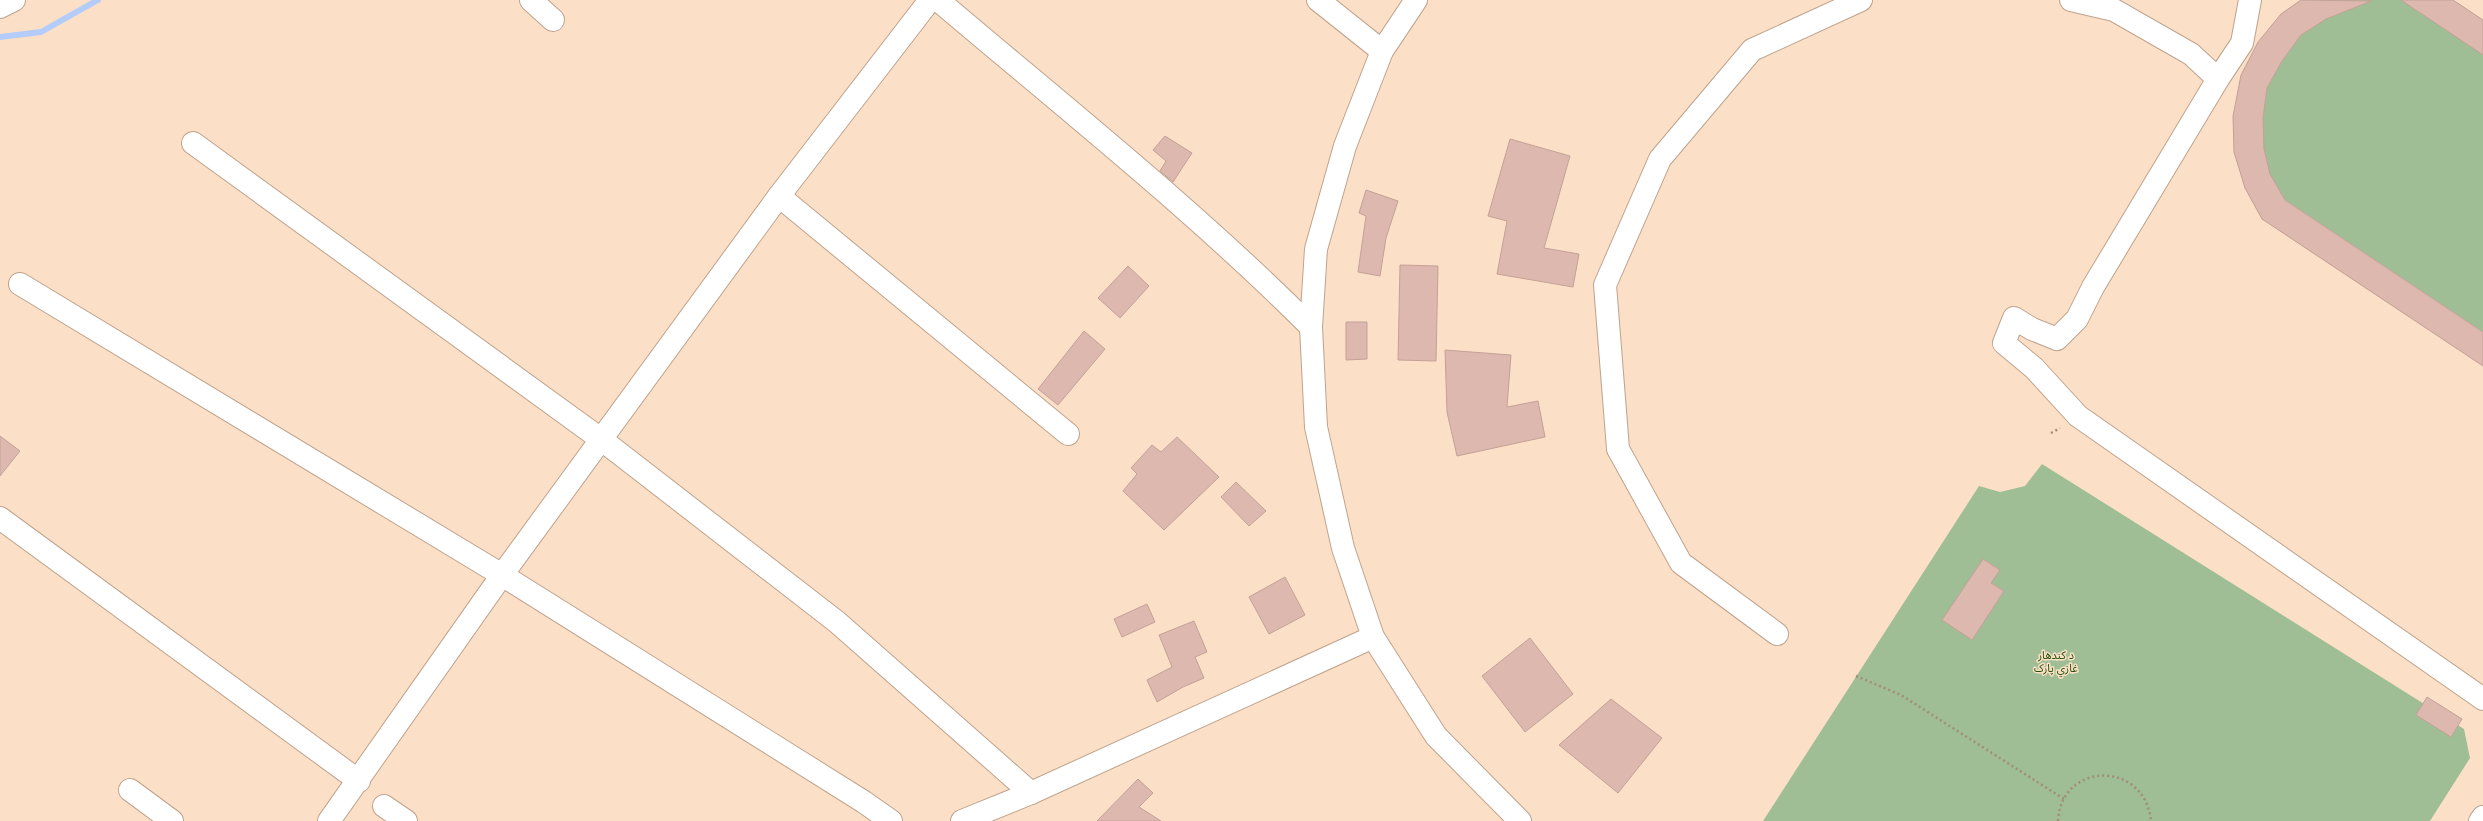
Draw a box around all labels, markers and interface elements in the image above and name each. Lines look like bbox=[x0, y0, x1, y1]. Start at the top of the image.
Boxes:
park label: د کندهار غازي پارک bbox=[2034, 648, 2078, 678]

